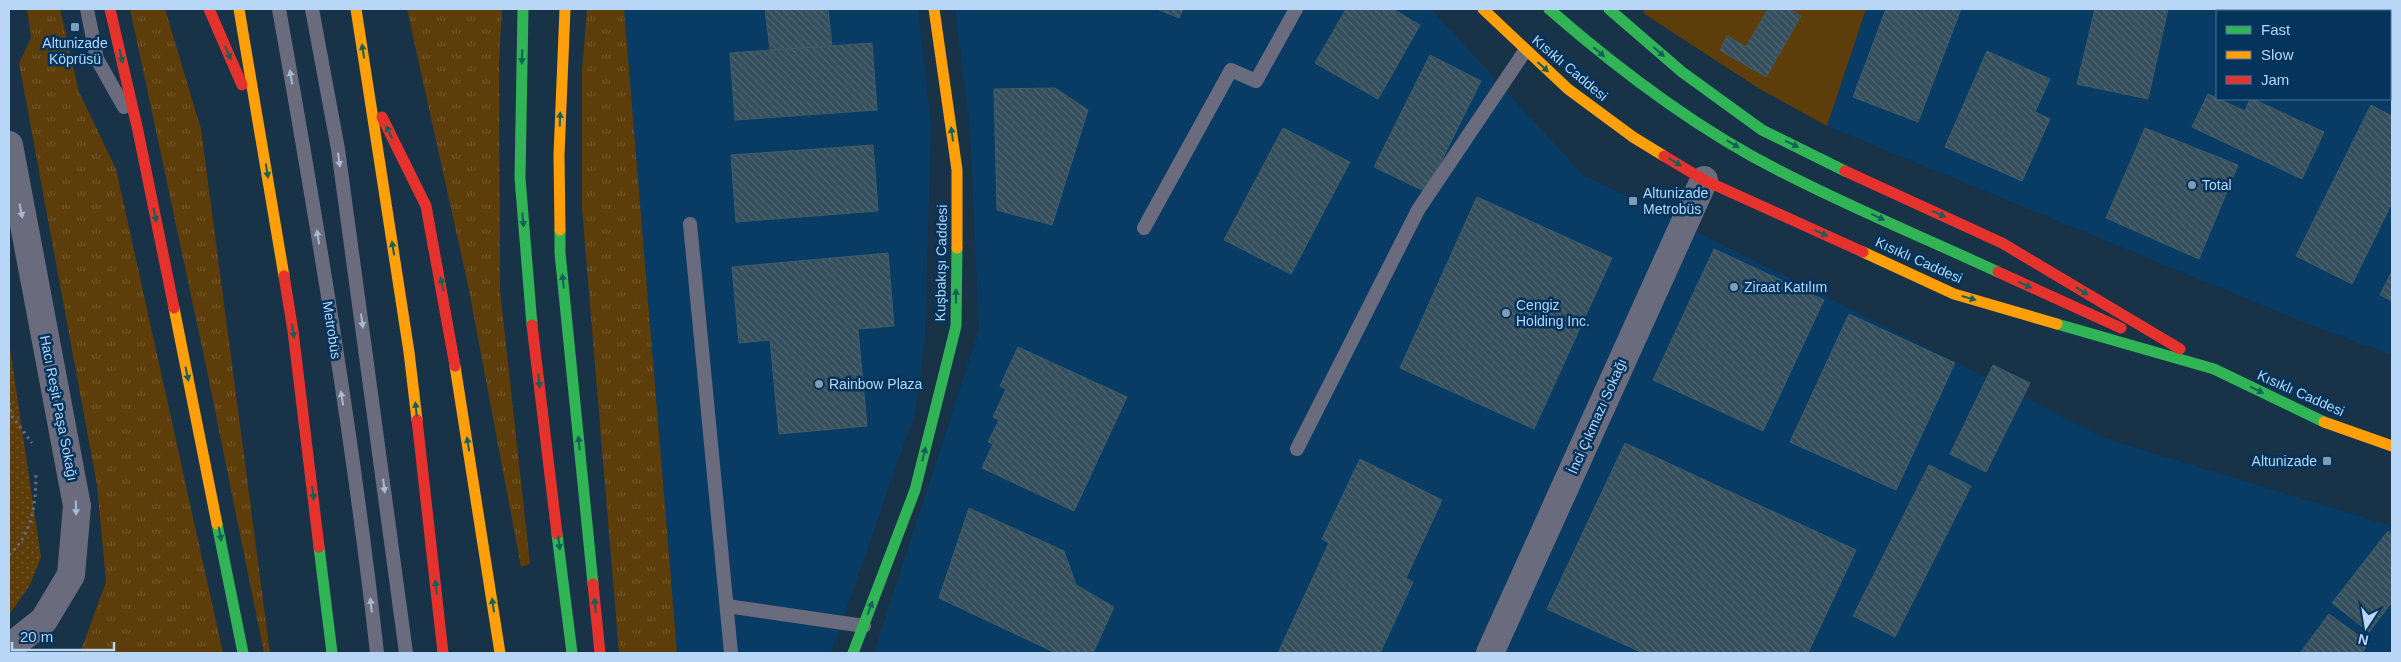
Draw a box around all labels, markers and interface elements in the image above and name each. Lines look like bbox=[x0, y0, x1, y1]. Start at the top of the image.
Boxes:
legend bbox=[2216, 10, 2391, 100]
marker: Altunizade Köprüsü bbox=[69, 21, 81, 33]
text: Fast bbox=[2261, 21, 2291, 38]
street label: Kısıklı Caddesi bbox=[1529, 32, 1611, 104]
place label: Altunizade Köprüsü bbox=[42, 35, 108, 67]
one-way arrow bbox=[358, 43, 366, 59]
one-way arrow bbox=[225, 46, 233, 60]
one-way arrow bbox=[1593, 46, 1605, 57]
one-way arrow bbox=[1653, 46, 1665, 58]
text: Slow bbox=[2261, 46, 2294, 63]
one-way arrow bbox=[117, 49, 125, 64]
one-way arrow bbox=[517, 50, 525, 66]
one-way arrow bbox=[1537, 61, 1549, 73]
one-way arrow bbox=[287, 69, 295, 85]
text: Jam bbox=[2261, 71, 2289, 88]
one-way arrow bbox=[556, 111, 564, 127]
one-way arrow bbox=[385, 125, 393, 139]
one-way arrow bbox=[948, 125, 956, 141]
one-way arrow bbox=[1726, 139, 1739, 148]
one-way arrow bbox=[1785, 140, 1800, 148]
one-way arrow bbox=[336, 152, 344, 168]
one-way arrow bbox=[1668, 157, 1681, 166]
one-way arrow bbox=[263, 163, 271, 179]
place label: Total bbox=[2202, 177, 2232, 193]
marker: Total bbox=[2186, 179, 2198, 191]
place label: Altunizade Metrobüs bbox=[1643, 185, 1709, 217]
marker: Altunizade Metrobüs bbox=[1627, 195, 1639, 207]
one-way arrow bbox=[18, 203, 26, 219]
street label: Kuşbakışı Caddesi bbox=[932, 205, 950, 321]
one-way arrow bbox=[151, 208, 159, 224]
one-way arrow bbox=[1932, 211, 1946, 219]
one-way arrow bbox=[519, 212, 527, 228]
one-way arrow bbox=[1871, 213, 1885, 221]
one-way arrow bbox=[313, 229, 321, 245]
one-way arrow bbox=[1814, 229, 1828, 237]
street label: Kısıklı Caddesi bbox=[1873, 234, 1965, 286]
one-way arrow bbox=[389, 239, 397, 255]
one-way arrow bbox=[558, 273, 566, 289]
one-way arrow bbox=[437, 276, 445, 292]
place label: Ziraat Katılım bbox=[1744, 279, 1827, 295]
marker: Ziraat Katılım bbox=[1728, 281, 1740, 293]
one-way arrow bbox=[2018, 281, 2032, 289]
one-way arrow bbox=[2076, 286, 2089, 295]
one-way arrow bbox=[952, 288, 960, 304]
one-way arrow bbox=[1962, 294, 1977, 302]
place label: Cengiz Holding Inc. bbox=[1516, 297, 1590, 329]
street label: Metrobüs bbox=[320, 300, 344, 360]
marker: Cengiz Holding Inc. bbox=[1500, 307, 1512, 319]
one-way arrow bbox=[358, 313, 366, 329]
one-way arrow bbox=[289, 324, 297, 340]
street label: Hacı Reşit Paşa Sokağı bbox=[37, 334, 81, 482]
street label: İnci Çıkmazı Sokağı bbox=[1563, 355, 1630, 476]
one-way arrow bbox=[183, 367, 191, 382]
street label: Kısıklı Caddesi bbox=[2255, 367, 2347, 419]
one-way arrow bbox=[535, 374, 543, 390]
place label: Rainbow Plaza bbox=[829, 376, 923, 392]
marker: Rainbow Plaza bbox=[813, 378, 825, 390]
one-way arrow bbox=[2250, 386, 2265, 395]
one-way arrow bbox=[338, 389, 346, 405]
one-way arrow bbox=[412, 400, 420, 416]
one-way arrow bbox=[575, 435, 583, 451]
one-way arrow bbox=[463, 436, 471, 452]
one-way arrow bbox=[920, 447, 928, 462]
place label: Altunizade bbox=[2252, 453, 2317, 469]
marker: Altunizade bbox=[2321, 455, 2333, 467]
one-way arrow bbox=[380, 479, 388, 495]
one-way arrow bbox=[309, 485, 317, 501]
one-way arrow bbox=[72, 500, 80, 516]
one-way arrow bbox=[216, 526, 224, 542]
one-way arrow bbox=[555, 535, 563, 551]
one-way arrow bbox=[432, 579, 440, 595]
one-way arrow bbox=[367, 596, 375, 612]
one-way arrow bbox=[591, 596, 599, 612]
one-way arrow bbox=[488, 597, 496, 613]
one-way arrow bbox=[867, 600, 874, 615]
north arrow bbox=[2341, 602, 2391, 652]
scale bar bbox=[12, 620, 115, 652]
text: 20 m bbox=[20, 628, 53, 645]
text: N bbox=[2357, 631, 2370, 649]

